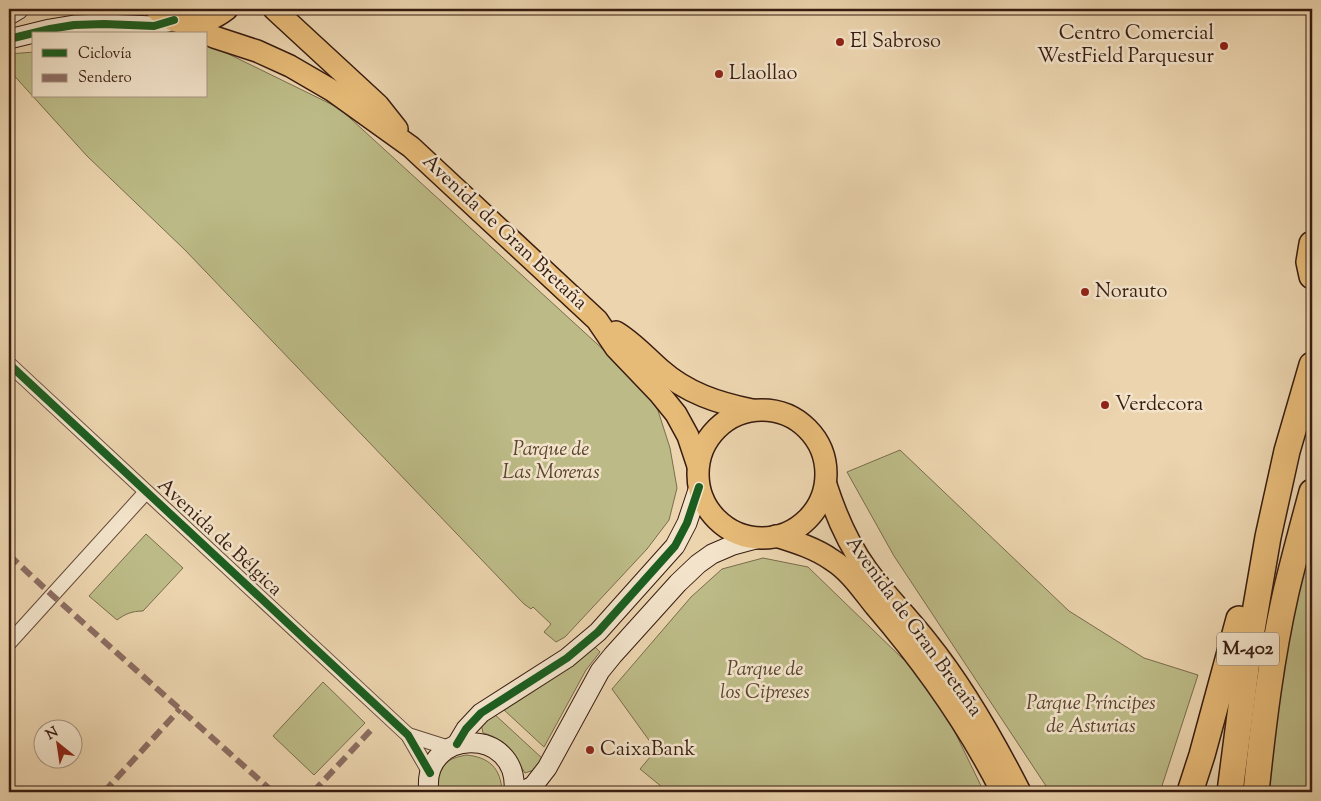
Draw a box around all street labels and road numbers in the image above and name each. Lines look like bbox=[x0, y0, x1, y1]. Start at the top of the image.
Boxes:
street label: Avenida de Gran Bretaña bbox=[415, 148, 593, 318]
street label: Avenida de Bélgica bbox=[150, 472, 288, 604]
street label: Avenida de Gran Bretaña bbox=[838, 531, 988, 723]
road number: M-402 bbox=[1217, 633, 1279, 666]

